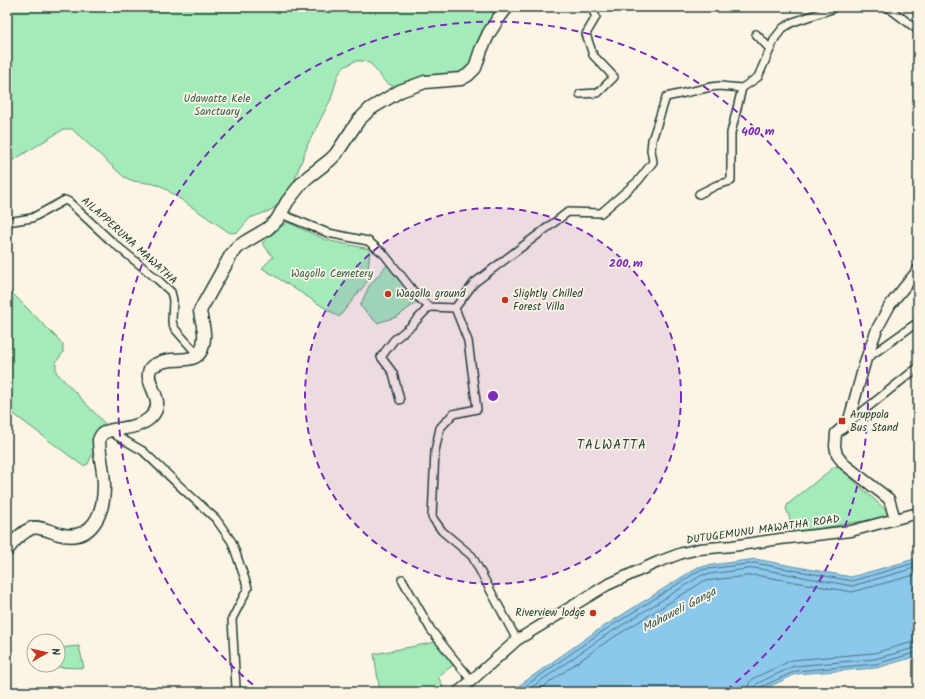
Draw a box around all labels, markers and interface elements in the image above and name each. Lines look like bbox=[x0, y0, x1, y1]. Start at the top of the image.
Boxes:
park label: Udawatte Kele Sanctuary bbox=[184, 90, 250, 121]
text: 400 m bbox=[741, 122, 775, 141]
street label: AILAPPERUMA MAWATHA bbox=[77, 193, 182, 290]
text: 200 m bbox=[609, 254, 643, 273]
park label: Wagolla Cemetery bbox=[291, 265, 374, 283]
place label: Wagolla ground bbox=[396, 285, 466, 303]
place label: Slightly Chilled Forest Villa bbox=[513, 285, 583, 316]
marker: Wagolla ground bbox=[383, 289, 393, 299]
marker: Slightly Chilled Forest Villa bbox=[500, 295, 510, 305]
centre of rings bbox=[486, 389, 500, 403]
place label: Aruppola Bus Stand bbox=[850, 406, 899, 437]
marker: Aruppola Bus Stand bbox=[837, 416, 847, 426]
district label: TALWATTA bbox=[577, 435, 647, 456]
street label: DUTUGEMUNU MAWATHA ROAD bbox=[685, 510, 841, 550]
water label: Mahaweli Ganga bbox=[638, 582, 721, 638]
place label: Riverview lodge bbox=[515, 604, 585, 622]
marker: Riverview lodge bbox=[588, 608, 598, 618]
north arrow bbox=[26, 633, 66, 673]
text: N bbox=[46, 647, 64, 656]

